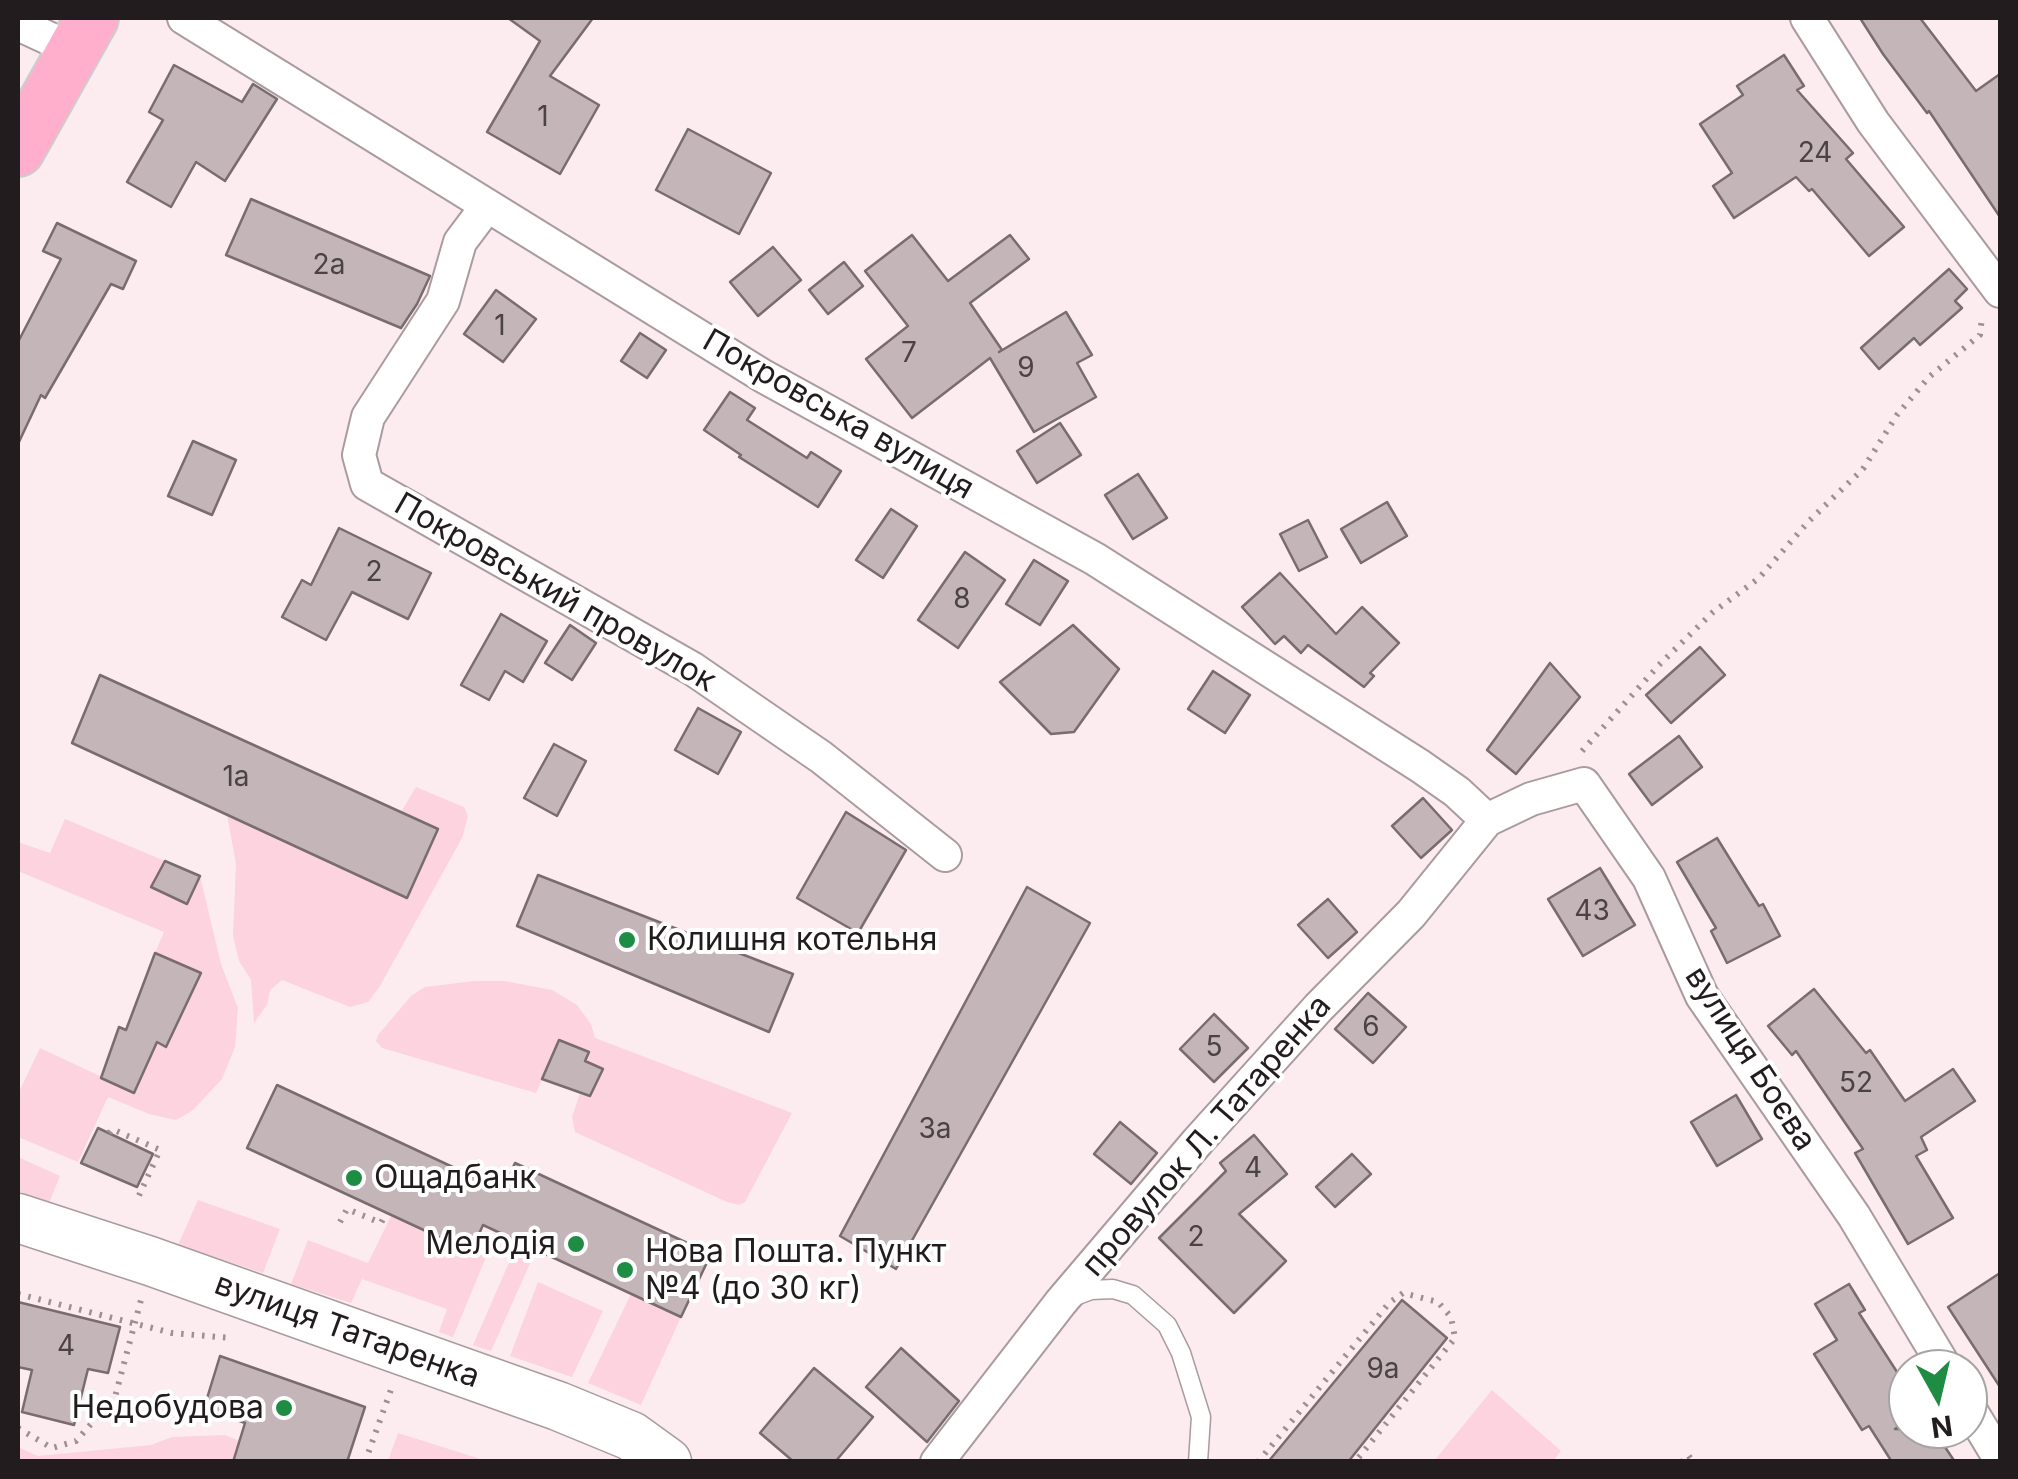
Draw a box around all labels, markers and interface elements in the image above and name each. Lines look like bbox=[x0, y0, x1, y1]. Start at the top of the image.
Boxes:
house number: 1 bbox=[537, 101, 549, 135]
house number: 24 bbox=[1798, 137, 1832, 171]
house number: 2а bbox=[313, 249, 345, 283]
house number: 1 bbox=[494, 310, 506, 344]
street label: Покровська вулиця bbox=[696, 322, 980, 508]
house number: 7 bbox=[901, 337, 917, 371]
house number: 9 bbox=[1017, 352, 1035, 386]
street label: Покровський провулок bbox=[387, 485, 723, 701]
house number: 2 bbox=[365, 556, 383, 590]
house number: 8 bbox=[953, 583, 971, 617]
house number: 1а bbox=[222, 761, 250, 795]
house number: 43 bbox=[1574, 895, 1610, 929]
place label: Колишня котельня bbox=[647, 921, 938, 959]
marker: Колишня котельня bbox=[616, 929, 638, 951]
street label: вулиця Боєва bbox=[1676, 960, 1824, 1158]
street label: провулок Л. Татаренка bbox=[1074, 988, 1340, 1284]
house number: 6 bbox=[1362, 1011, 1380, 1045]
house number: 5 bbox=[1205, 1031, 1223, 1065]
house number: 52 bbox=[1839, 1067, 1873, 1101]
house number: 3а bbox=[918, 1113, 952, 1147]
house number: 4 bbox=[1244, 1152, 1262, 1186]
place label: Ощадбанк bbox=[374, 1159, 537, 1197]
marker: Ощадбанк bbox=[343, 1167, 365, 1189]
house number: 2 bbox=[1187, 1221, 1205, 1255]
place label: Мелодія bbox=[425, 1225, 556, 1263]
marker: Мелодія bbox=[565, 1233, 587, 1255]
place label: Нова Пошта. Пункт №4 (до 30 кг) bbox=[645, 1233, 946, 1308]
marker: Нова Пошта. Пункт №4 (до 30 кг) bbox=[614, 1259, 636, 1281]
street label: вулиця Татаренка bbox=[209, 1265, 485, 1397]
house number: 4 bbox=[57, 1330, 75, 1364]
north arrow bbox=[1888, 1349, 1988, 1449]
house number: 9а bbox=[1366, 1353, 1400, 1387]
place label: Недобудова bbox=[71, 1389, 264, 1427]
marker: Недобудова bbox=[273, 1397, 295, 1419]
text: N bbox=[1929, 1408, 1955, 1445]

